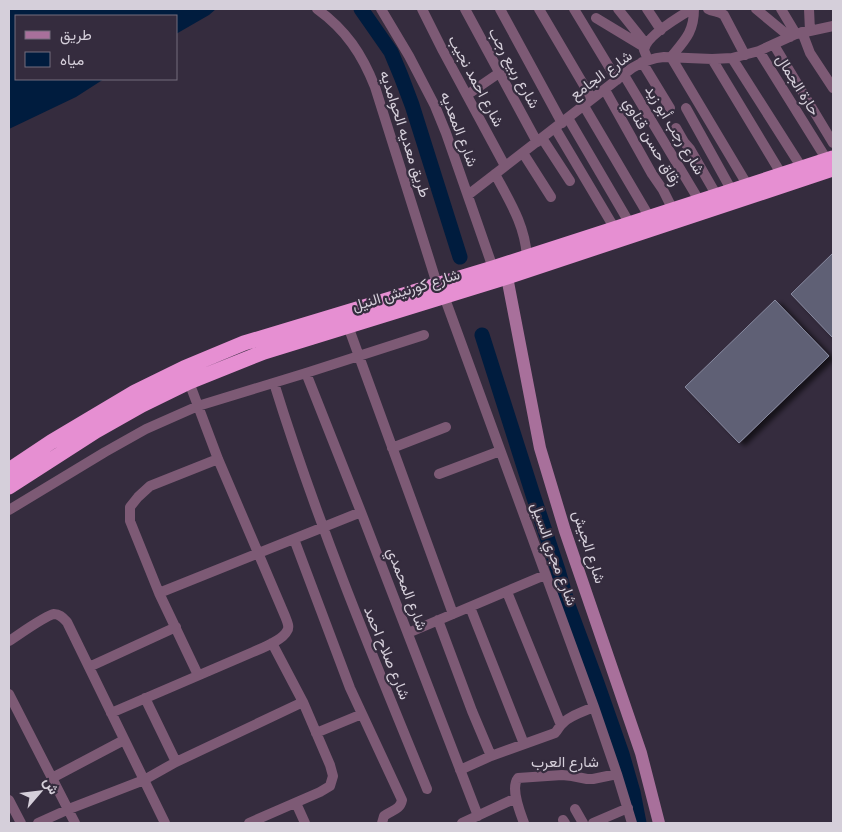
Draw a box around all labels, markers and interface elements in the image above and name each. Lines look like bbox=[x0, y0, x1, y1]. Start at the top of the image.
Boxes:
legend bbox=[15, 15, 178, 80]
street label: شارع ربيع رجب bbox=[483, 23, 545, 113]
text: طريق bbox=[60, 24, 92, 45]
street label: شارع احمد نجيب bbox=[443, 31, 510, 131]
street label: شارع الجامع bbox=[565, 45, 637, 105]
text: مياه bbox=[60, 49, 84, 70]
street label: حارة الجمال bbox=[771, 50, 825, 119]
street label: طريق معديه الحوامديه bbox=[375, 68, 436, 200]
street label: شارع رجب أبو زيد bbox=[640, 81, 711, 179]
street label: شارع المعديه bbox=[435, 88, 483, 170]
street label: زقاق حسن قناوي bbox=[616, 94, 686, 191]
street label: شارع كورنيش النيل bbox=[349, 263, 463, 317]
street label: شارع مجري السيل bbox=[523, 499, 583, 609]
street label: شارع الجيش bbox=[567, 508, 611, 587]
street label: شارع المحمدي bbox=[379, 544, 433, 635]
street label: شارع صلاح احمد bbox=[358, 603, 416, 703]
street label: شارع العرب bbox=[531, 751, 599, 773]
north arrow bbox=[15, 767, 65, 817]
text: ش bbox=[39, 774, 64, 798]

